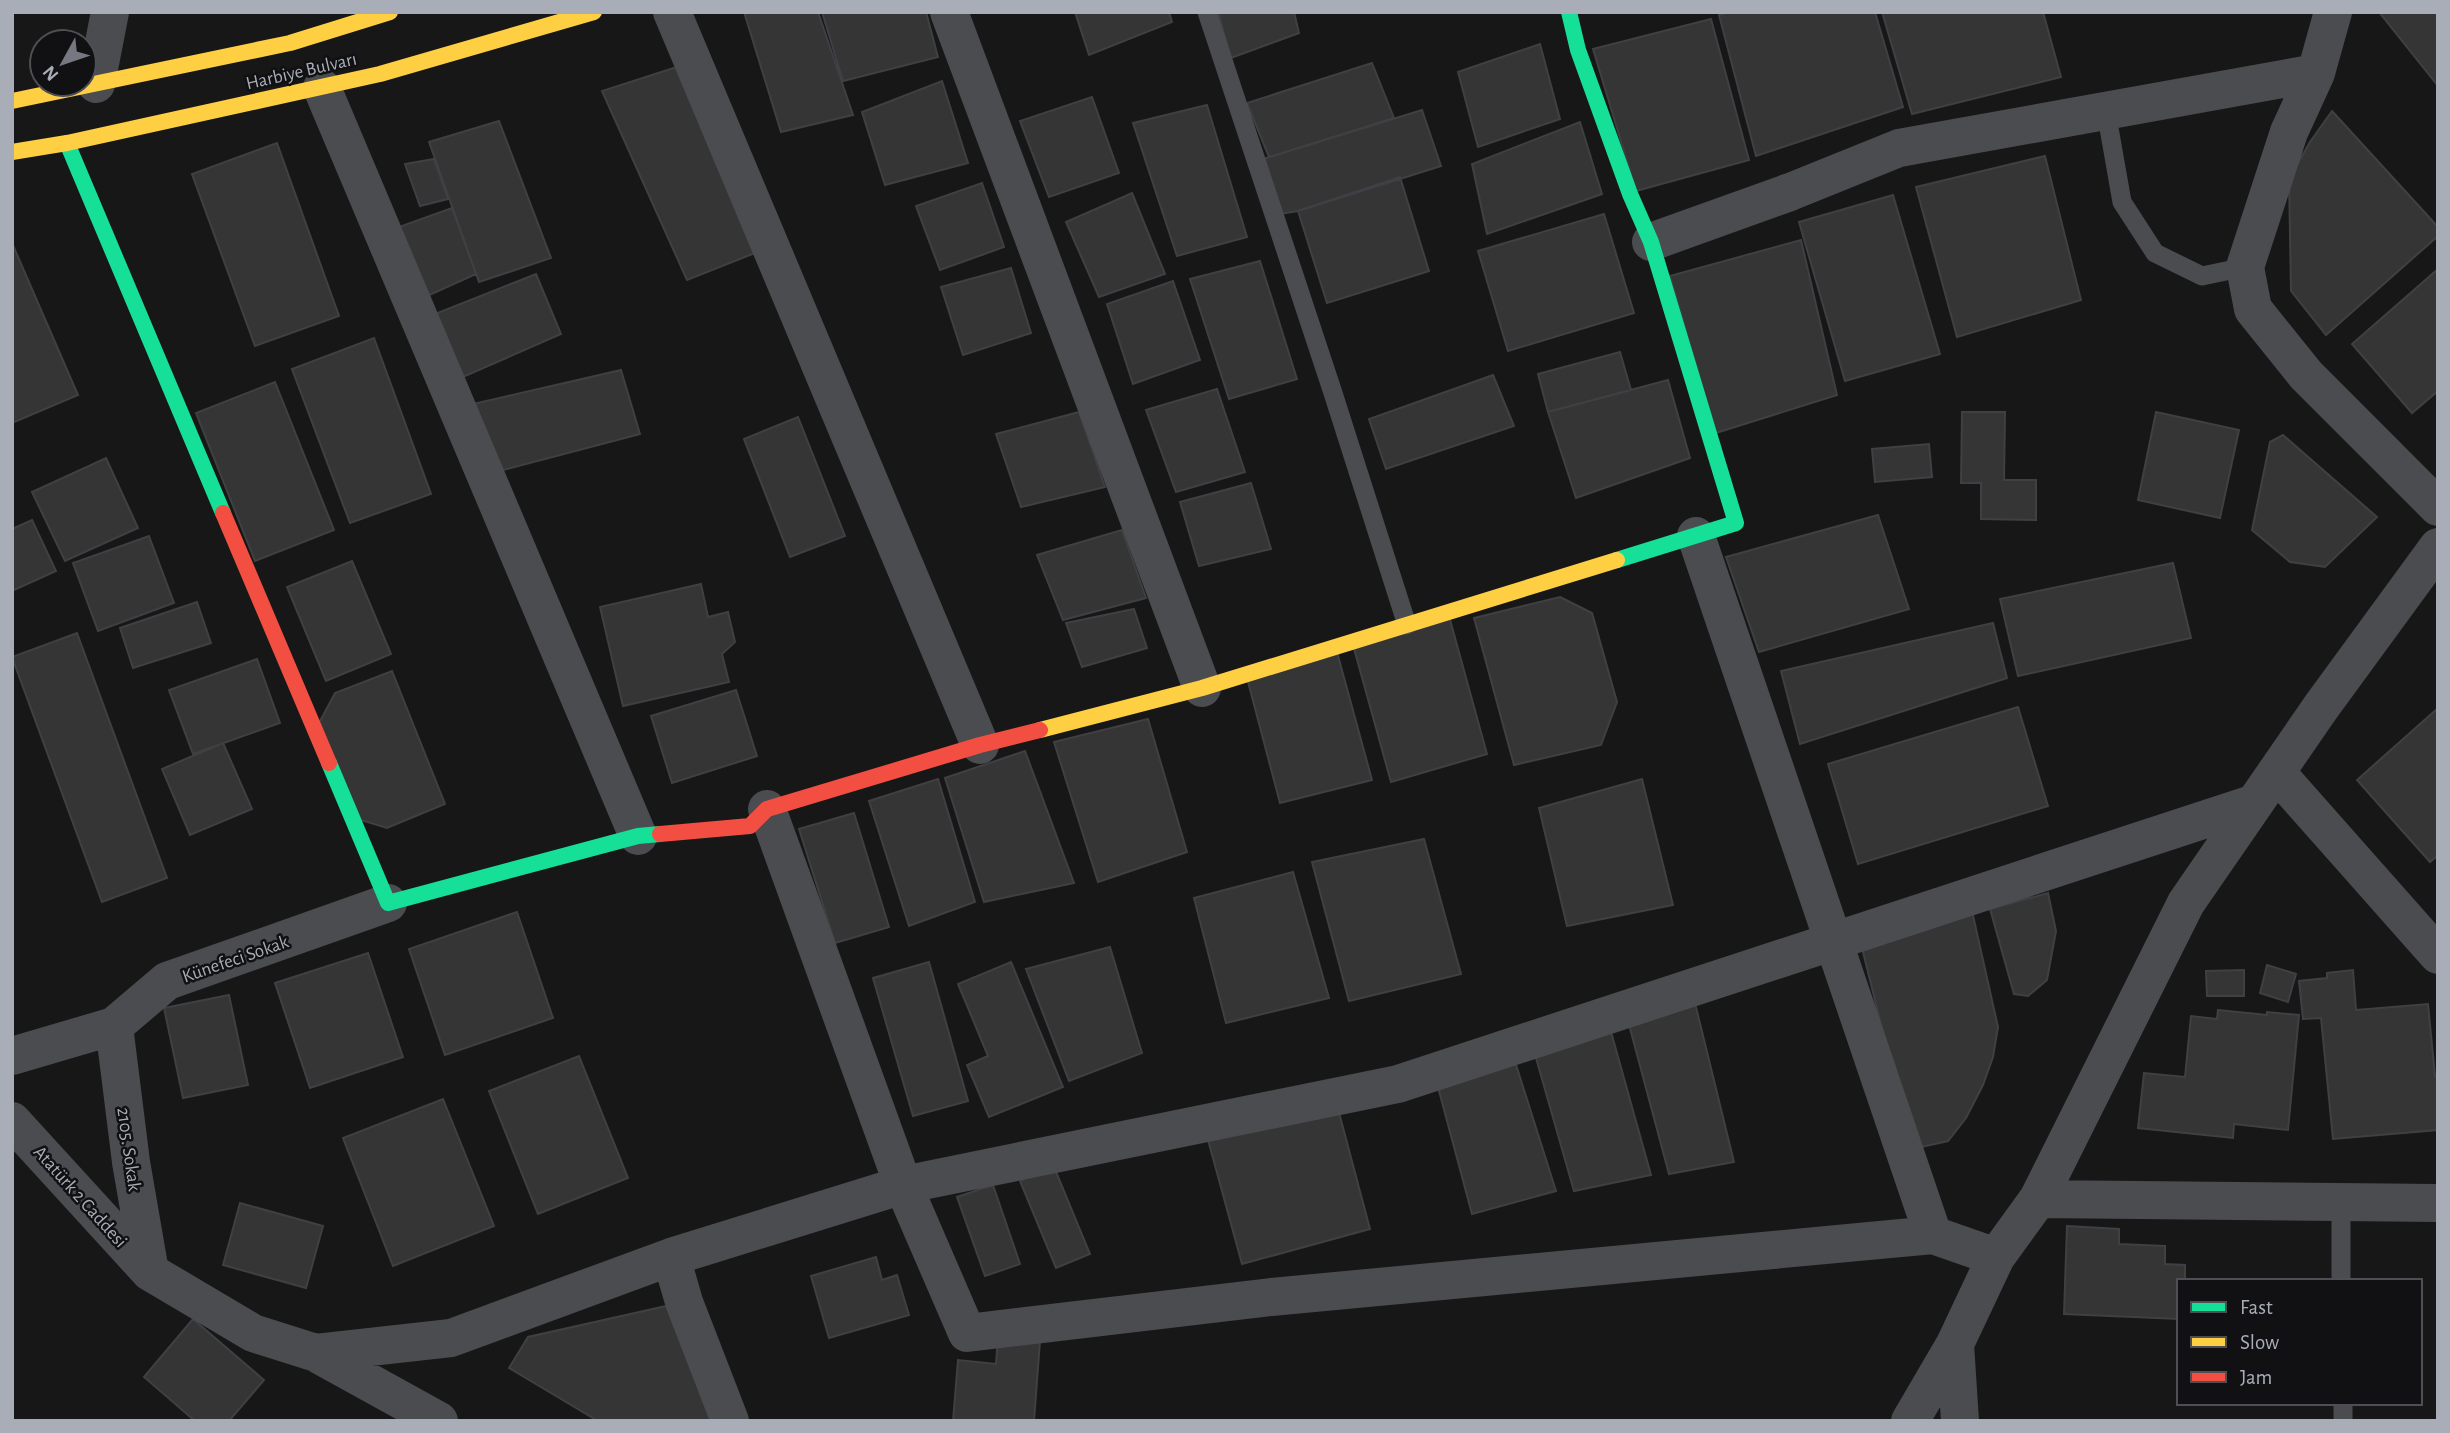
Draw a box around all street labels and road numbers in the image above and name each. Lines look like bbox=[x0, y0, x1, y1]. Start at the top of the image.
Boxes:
street label: Harbiye Bulvarı bbox=[244, 49, 359, 93]
street label: Künefeci Sokak bbox=[180, 932, 291, 986]
street label: 2105. Sokak bbox=[113, 1106, 144, 1193]
street label: Atatürk 2 Caddesi bbox=[30, 1143, 130, 1251]

